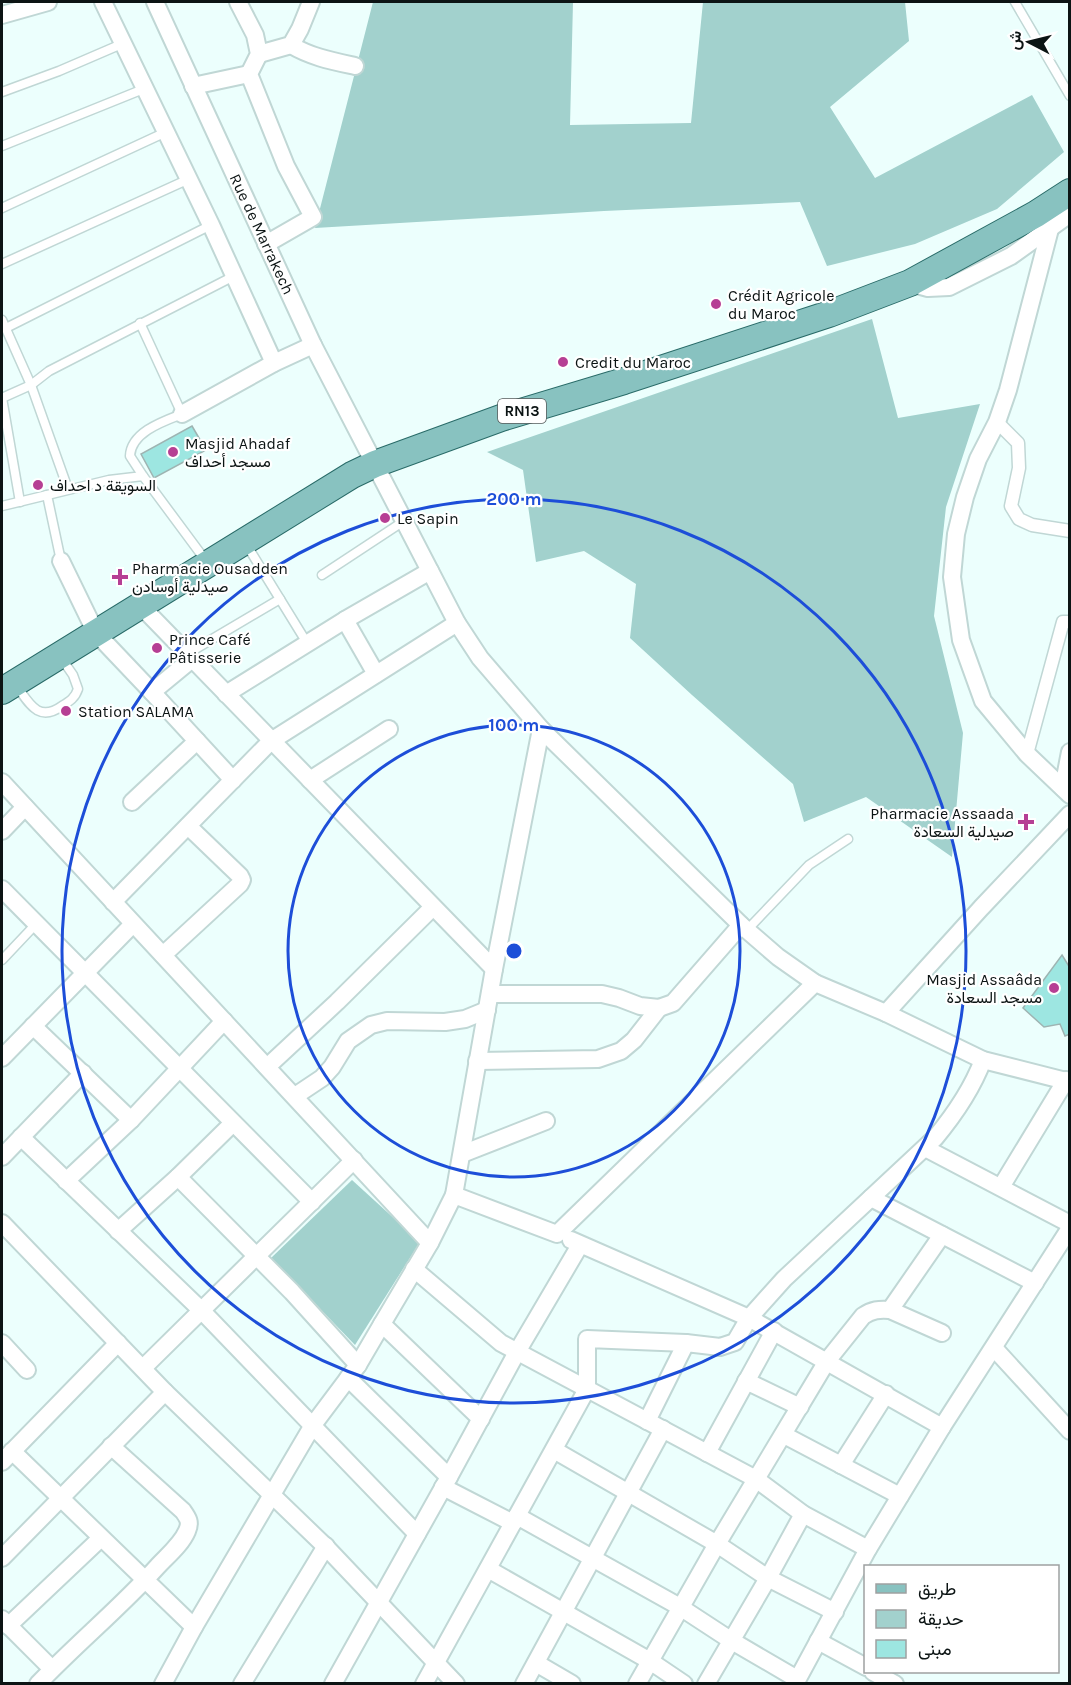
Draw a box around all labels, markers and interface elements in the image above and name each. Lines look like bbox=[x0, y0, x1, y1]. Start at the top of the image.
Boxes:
north arrow bbox=[999, 12, 1059, 72]
text: ش bbox=[1004, 30, 1025, 51]
street label: Rue de Marrakech bbox=[226, 171, 298, 297]
place label: Crédit Agricole du Maroc bbox=[728, 286, 834, 323]
marker: Crédit Agricole du Maroc bbox=[709, 297, 723, 311]
place label: Credit du Maroc bbox=[575, 353, 691, 372]
marker: Credit du Maroc bbox=[556, 355, 570, 369]
road number: RN13 bbox=[498, 399, 546, 423]
place label: Masjid Ahadaf مسجد أحداف bbox=[185, 434, 291, 471]
marker: Masjid Ahadaf مسجد أحداف bbox=[166, 445, 180, 459]
place label: السويقة د احداف bbox=[50, 476, 156, 496]
marker: السويقة د احداف bbox=[31, 478, 45, 492]
text: 200 m bbox=[486, 488, 542, 510]
place label: Le Sapin bbox=[397, 509, 459, 528]
marker: Le Sapin bbox=[378, 511, 392, 525]
place label: Pharmacie Ousadden صيدلية أوسادن bbox=[132, 559, 288, 597]
marker: Pharmacie Ousadden صيدلية أوسادن bbox=[113, 570, 127, 584]
place label: Prince Café Pâtisserie bbox=[169, 630, 251, 667]
marker: Prince Café Pâtisserie bbox=[150, 641, 164, 655]
place label: Station SALAMA bbox=[78, 702, 194, 721]
marker: Station SALAMA bbox=[59, 704, 73, 718]
text: 100 m bbox=[489, 714, 539, 736]
place label: Pharmacie Assaada صيدلية السعادة bbox=[870, 804, 1014, 841]
marker: Pharmacie Assaada صيدلية السعادة bbox=[1019, 815, 1033, 829]
centre of rings bbox=[504, 941, 524, 961]
place label: Masjid Assaâda مسجد السعادة bbox=[926, 970, 1042, 1007]
marker: Masjid Assaâda مسجد السعادة bbox=[1047, 981, 1061, 995]
legend bbox=[864, 1565, 1059, 1673]
text: طريق bbox=[918, 1578, 956, 1600]
text: حديقة bbox=[918, 1608, 964, 1630]
text: مبنى bbox=[918, 1638, 952, 1660]

